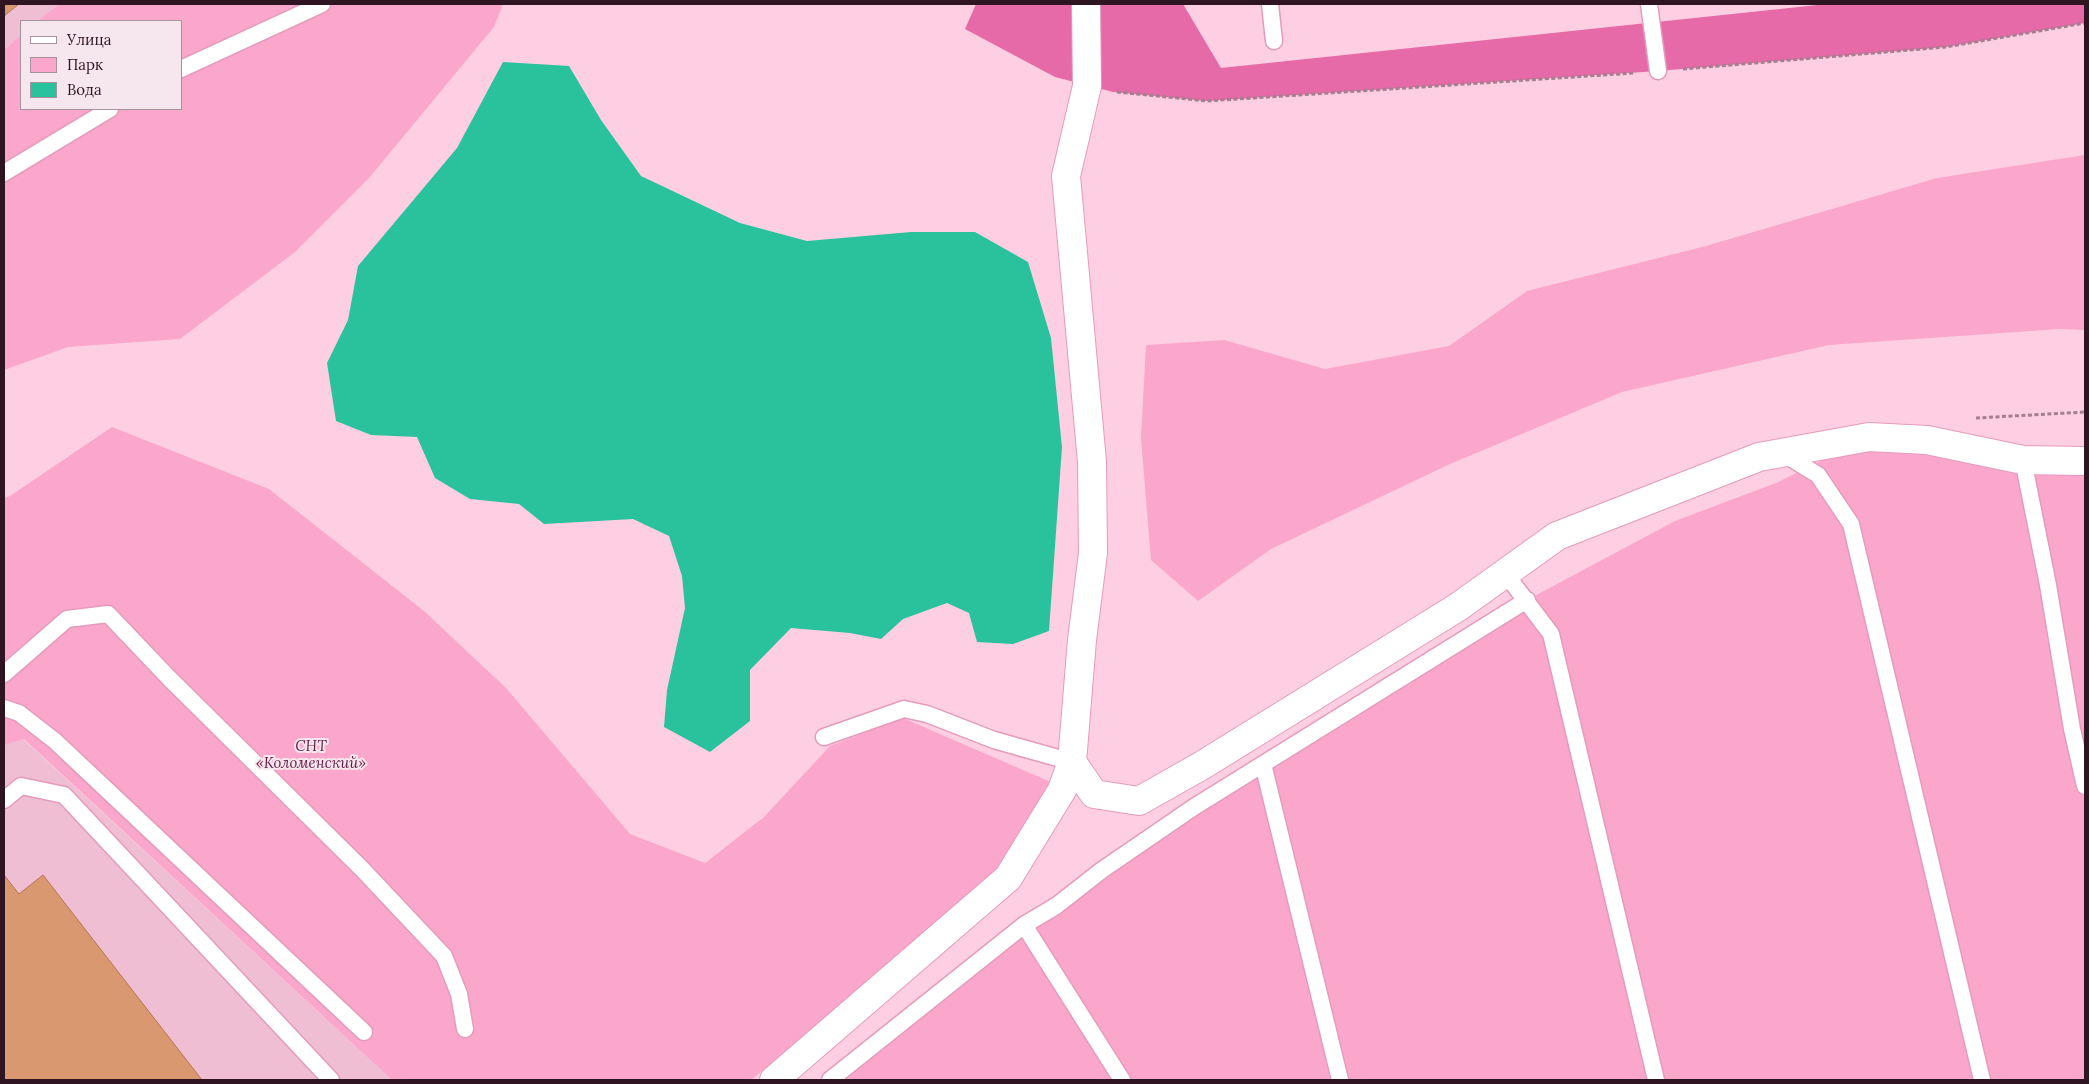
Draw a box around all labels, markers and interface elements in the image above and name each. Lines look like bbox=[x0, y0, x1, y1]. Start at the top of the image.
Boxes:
legend bbox=[20, 20, 182, 110]
text: Улица bbox=[67, 30, 111, 49]
text: Парк bbox=[67, 55, 103, 74]
text: Вода bbox=[67, 80, 102, 99]
park label: СНТ «Коломенский» bbox=[256, 738, 366, 773]

